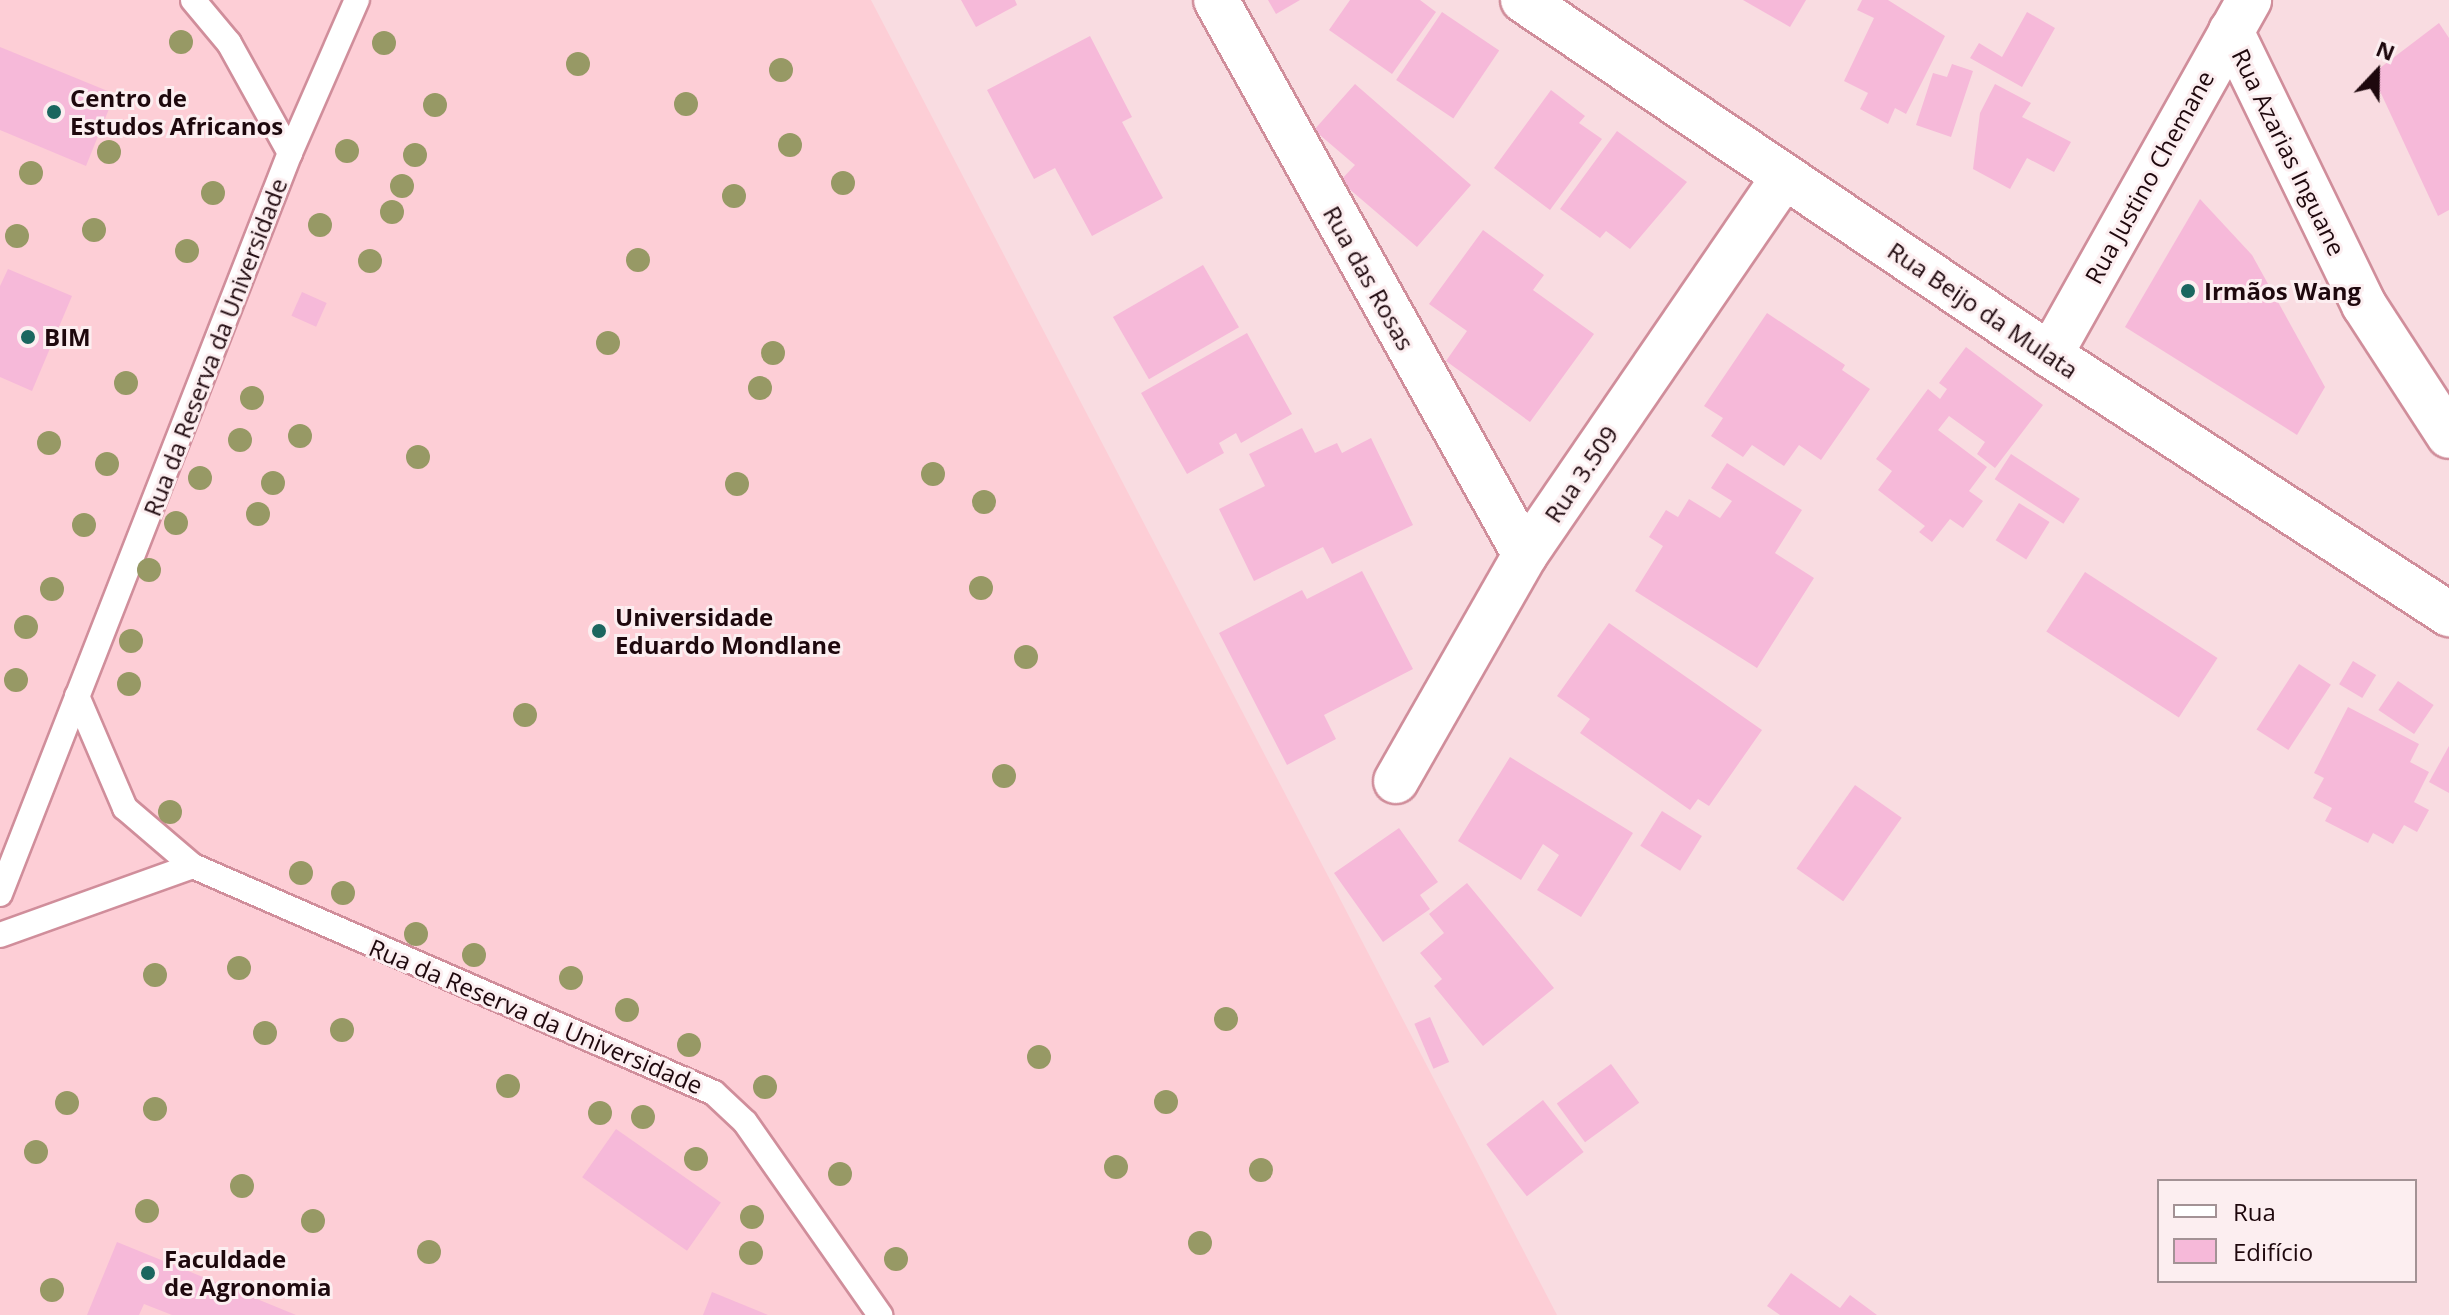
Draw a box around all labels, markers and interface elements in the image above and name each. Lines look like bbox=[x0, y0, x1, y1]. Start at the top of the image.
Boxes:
north arrow bbox=[2337, 32, 2417, 112]
text: N bbox=[2372, 32, 2400, 67]
street label: Rua Azarias Inguane bbox=[2226, 44, 2352, 260]
street label: Rua Justino Chemane bbox=[2079, 66, 2219, 288]
place label: Centro de Estudos Africanos bbox=[70, 84, 283, 140]
marker: Centro de Estudos Africanos bbox=[45, 103, 63, 121]
street label: Rua da Reserva da Universidade bbox=[137, 174, 293, 520]
street label: Rua das Rosas bbox=[1318, 201, 1420, 355]
street label: Rua Beijo da Mulata bbox=[1883, 236, 2083, 384]
place label: Irmãos Wang bbox=[2204, 277, 2361, 305]
marker: Irmãos Wang bbox=[2179, 282, 2197, 300]
place label: BIM bbox=[44, 323, 91, 351]
marker: BIM bbox=[19, 328, 37, 346]
street label: Rua 3.509 bbox=[1538, 420, 1624, 528]
place label: Universidade Eduardo Mondlane bbox=[615, 603, 841, 659]
marker: Universidade Eduardo Mondlane bbox=[590, 622, 608, 640]
street label: Rua da Reserva da Universidade bbox=[365, 933, 707, 1099]
legend bbox=[2157, 1179, 2417, 1283]
text: Rua bbox=[2233, 1195, 2276, 1228]
text: Edifício bbox=[2233, 1235, 2313, 1268]
place label: Faculdade de Agronomia bbox=[164, 1245, 331, 1301]
marker: Faculdade de Agronomia bbox=[139, 1264, 157, 1282]

